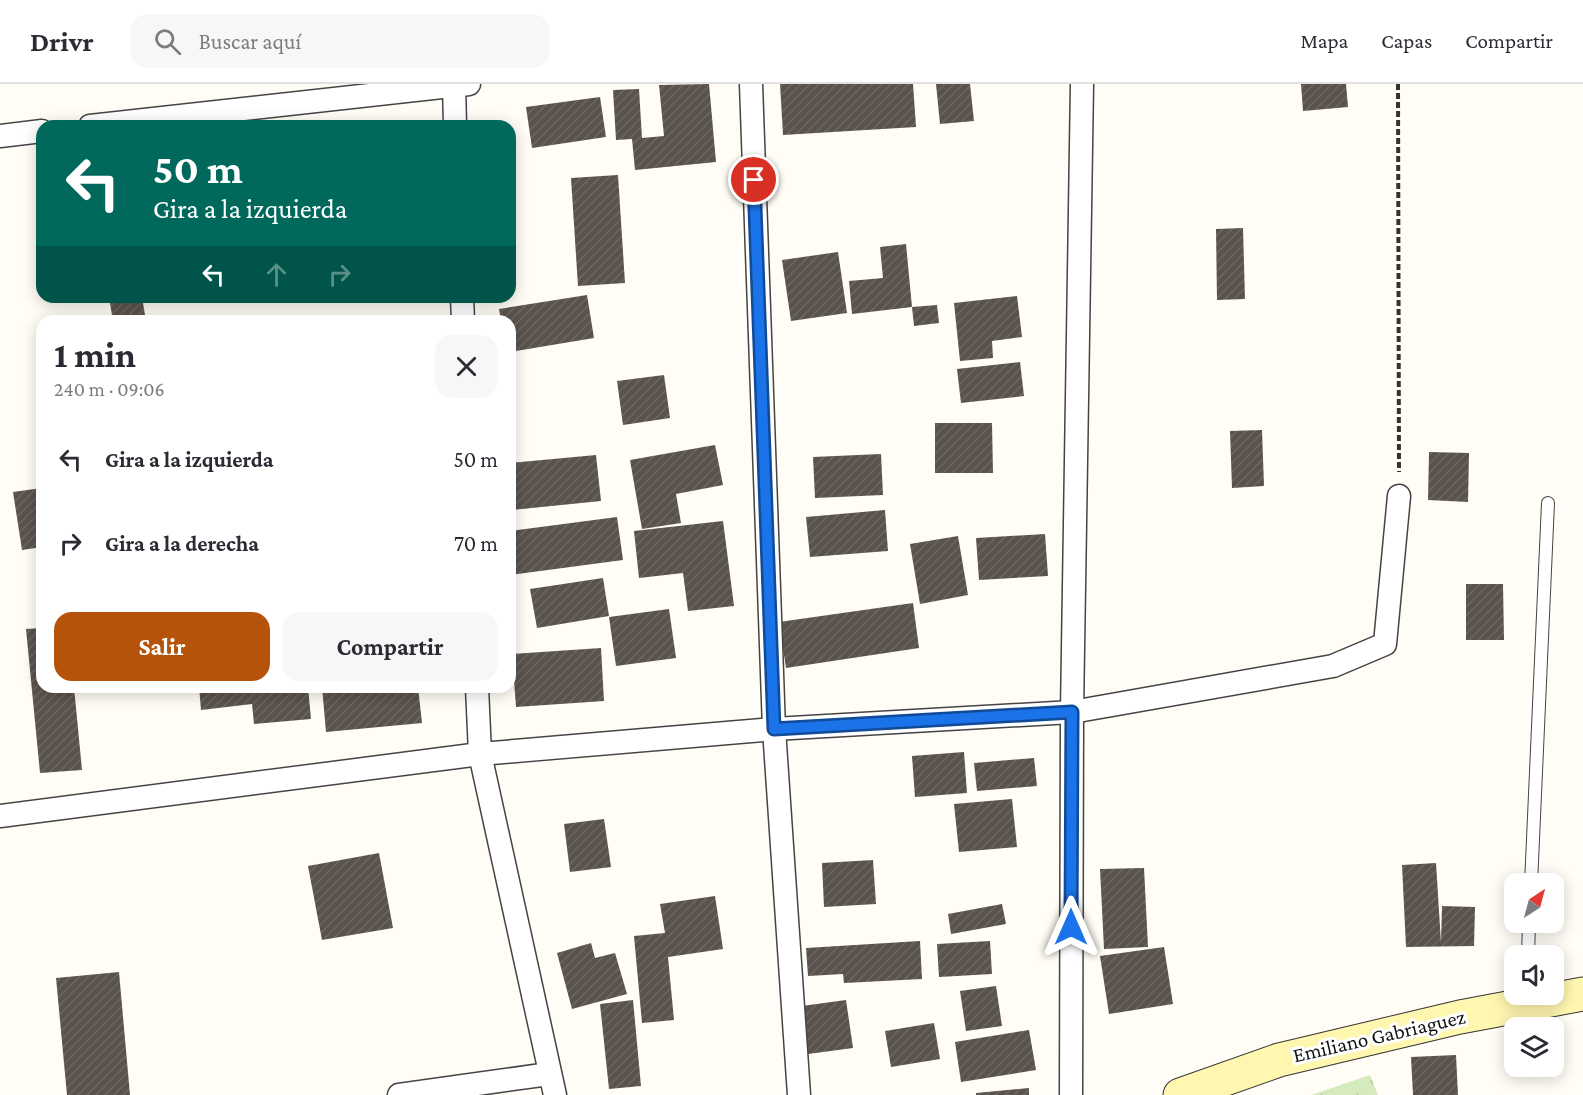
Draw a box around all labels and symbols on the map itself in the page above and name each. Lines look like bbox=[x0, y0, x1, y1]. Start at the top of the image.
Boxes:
pin bbox=[728, 154, 779, 205]
north arrow bbox=[1504, 873, 1564, 933]
position arrow bbox=[1039, 895, 1103, 959]
street label: Emiliano Gabriaguez bbox=[1291, 1004, 1468, 1067]

